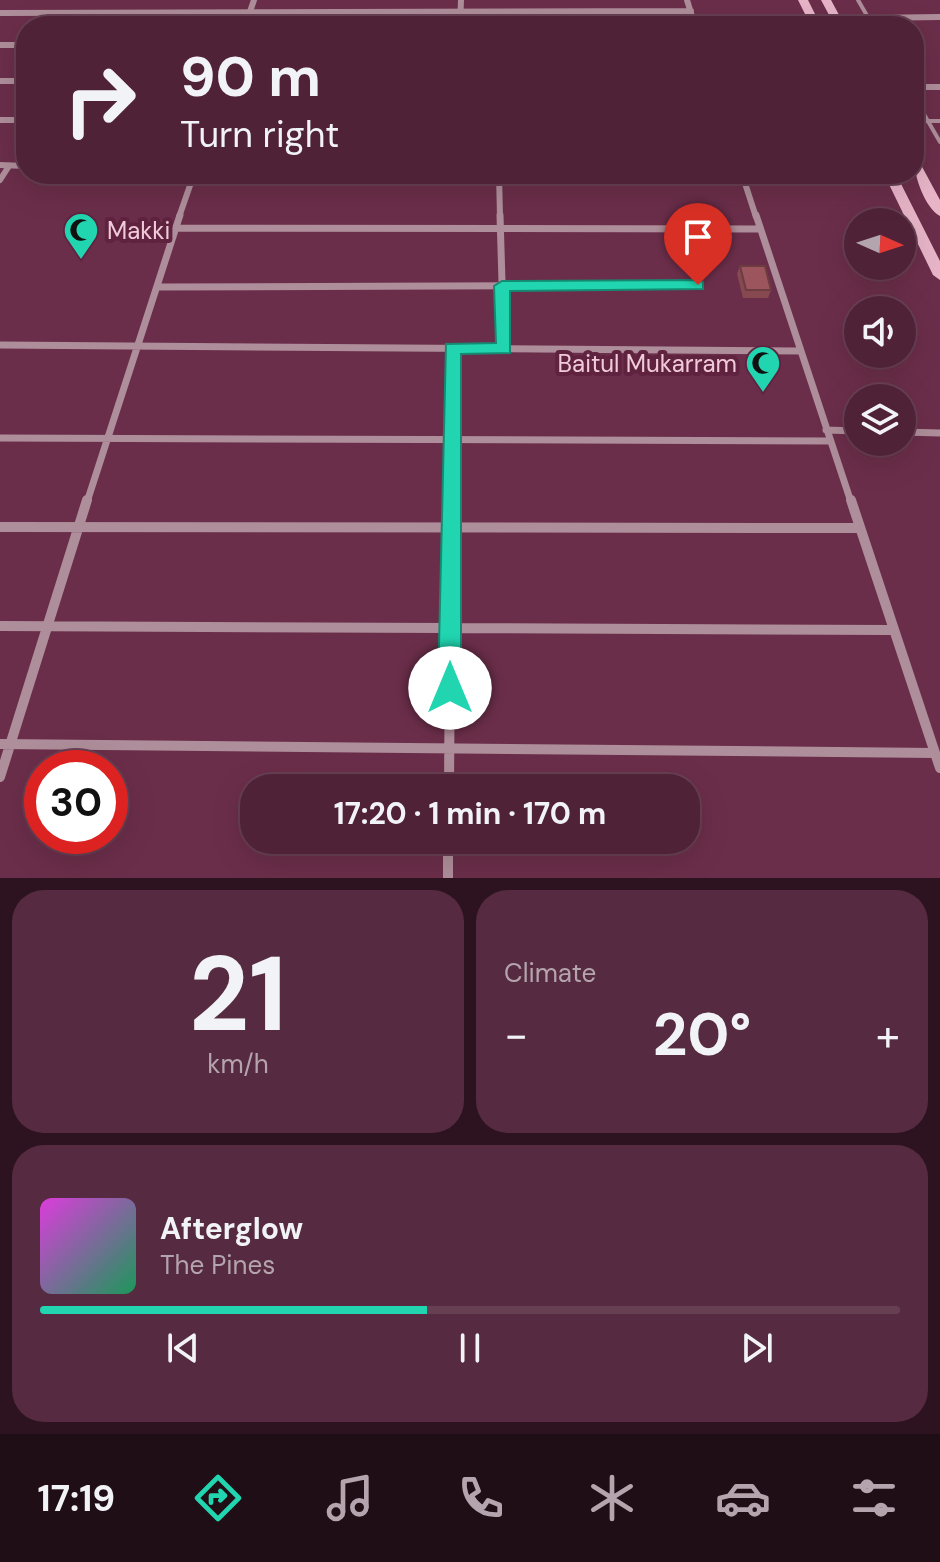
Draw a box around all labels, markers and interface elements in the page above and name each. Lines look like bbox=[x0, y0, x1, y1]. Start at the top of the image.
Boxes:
text: 90 m bbox=[180, 40, 321, 113]
icon: right bbox=[48, 48, 152, 152]
text: Turn right bbox=[180, 111, 339, 158]
pin bbox=[664, 203, 732, 285]
north arrow bbox=[844, 208, 916, 280]
map controls bbox=[844, 208, 916, 456]
mosque icon: Makki bbox=[62, 211, 100, 261]
place label: Makki bbox=[107, 215, 170, 246]
icon: arrive bbox=[676, 215, 720, 259]
button: sound bbox=[844, 296, 916, 368]
mosque icon: Baitul Mukarram bbox=[744, 344, 782, 394]
place label: Baitul Mukarram bbox=[558, 348, 737, 379]
button: layers bbox=[844, 384, 916, 456]
position arrow bbox=[408, 646, 492, 730]
speed limit sign: 30 bbox=[24, 750, 128, 854]
text: 17:20 · 1 min · 170 m bbox=[334, 794, 606, 833]
text: 21 bbox=[189, 927, 287, 1062]
text: Climate bbox=[504, 956, 596, 990]
text: 20° bbox=[653, 995, 751, 1074]
text: − bbox=[504, 1006, 528, 1064]
text: + bbox=[876, 1006, 900, 1064]
text: km/h bbox=[207, 1047, 269, 1081]
text: Afterglow bbox=[160, 1209, 303, 1248]
text: The Pines bbox=[160, 1248, 275, 1282]
icon: previous bbox=[161, 1326, 205, 1370]
icon: pause bbox=[448, 1326, 492, 1370]
icon: next bbox=[735, 1326, 779, 1370]
icon: directions bbox=[190, 1470, 246, 1526]
icon: music bbox=[322, 1470, 378, 1526]
icon: phone bbox=[453, 1470, 509, 1526]
icon: climate bbox=[584, 1470, 640, 1526]
icon: car bbox=[715, 1470, 771, 1526]
icon: filters bbox=[846, 1470, 902, 1526]
text: 17:19 bbox=[38, 1475, 115, 1522]

